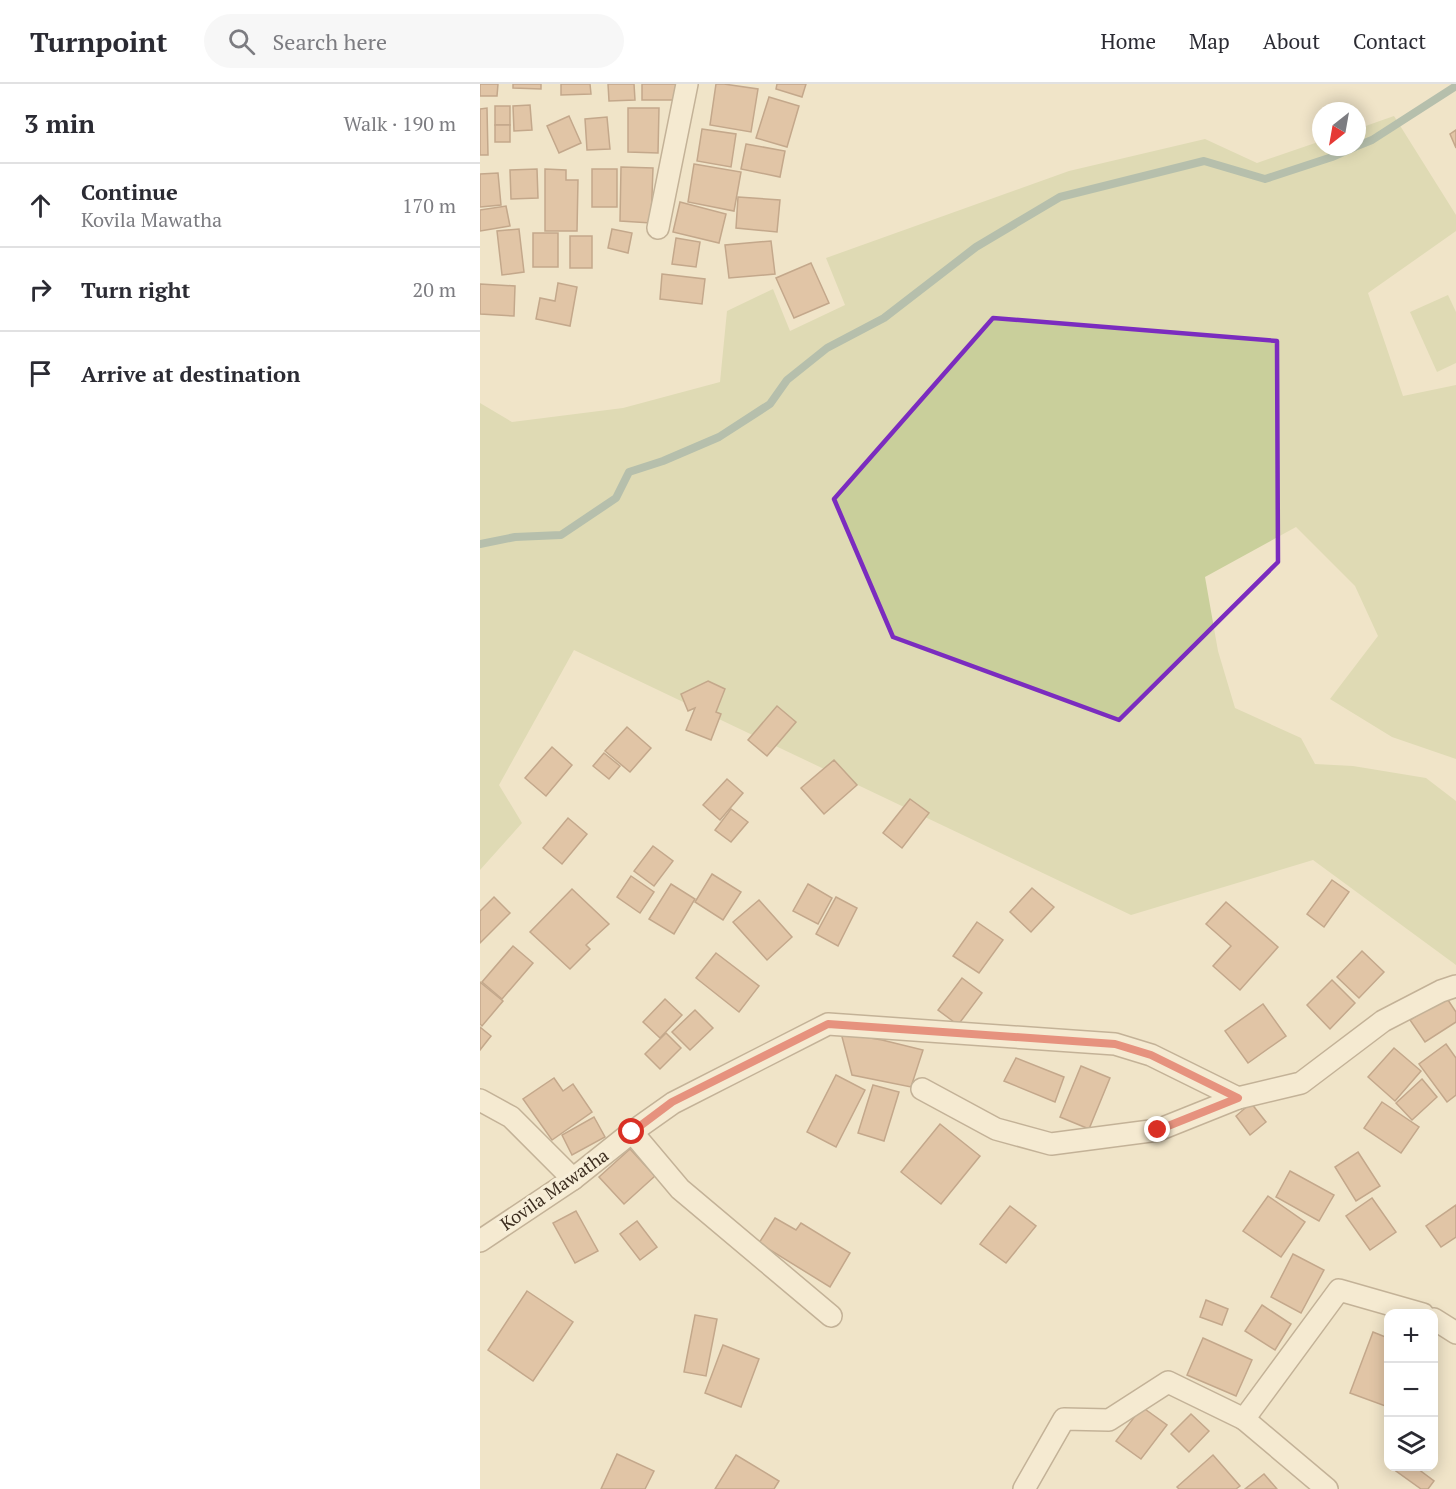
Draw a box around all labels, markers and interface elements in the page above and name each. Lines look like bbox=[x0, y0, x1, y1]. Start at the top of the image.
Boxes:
search box bbox=[204, 14, 624, 68]
text: Turnpoint bbox=[30, 23, 168, 60]
icon: search bbox=[225, 25, 258, 58]
text: Search here bbox=[273, 27, 387, 56]
text: Home bbox=[1100, 27, 1156, 55]
text: Map bbox=[1189, 27, 1230, 55]
text: About bbox=[1263, 27, 1320, 55]
text: Contact bbox=[1353, 27, 1426, 55]
north arrow bbox=[1312, 102, 1366, 156]
text: 3 min bbox=[24, 106, 95, 140]
text: Walk · 190 m bbox=[344, 110, 456, 137]
text: Continue bbox=[81, 177, 178, 206]
icon: ahead bbox=[24, 189, 57, 222]
text: 170 m bbox=[402, 192, 456, 219]
text: Kovila Mawatha bbox=[81, 206, 222, 233]
icon: right bbox=[24, 273, 57, 306]
text: Turn right bbox=[81, 275, 190, 304]
text: 20 m bbox=[413, 276, 456, 303]
icon: arrive bbox=[24, 357, 57, 390]
text: Arrive at destination bbox=[81, 359, 300, 388]
route end bbox=[1144, 1116, 1170, 1142]
route start bbox=[618, 1118, 644, 1144]
street label: Kovila Mawatha bbox=[495, 1143, 613, 1235]
map controls bbox=[1384, 1309, 1438, 1471]
button: + bbox=[1384, 1309, 1438, 1363]
button: − bbox=[1384, 1363, 1438, 1417]
button: layers bbox=[1384, 1417, 1438, 1471]

